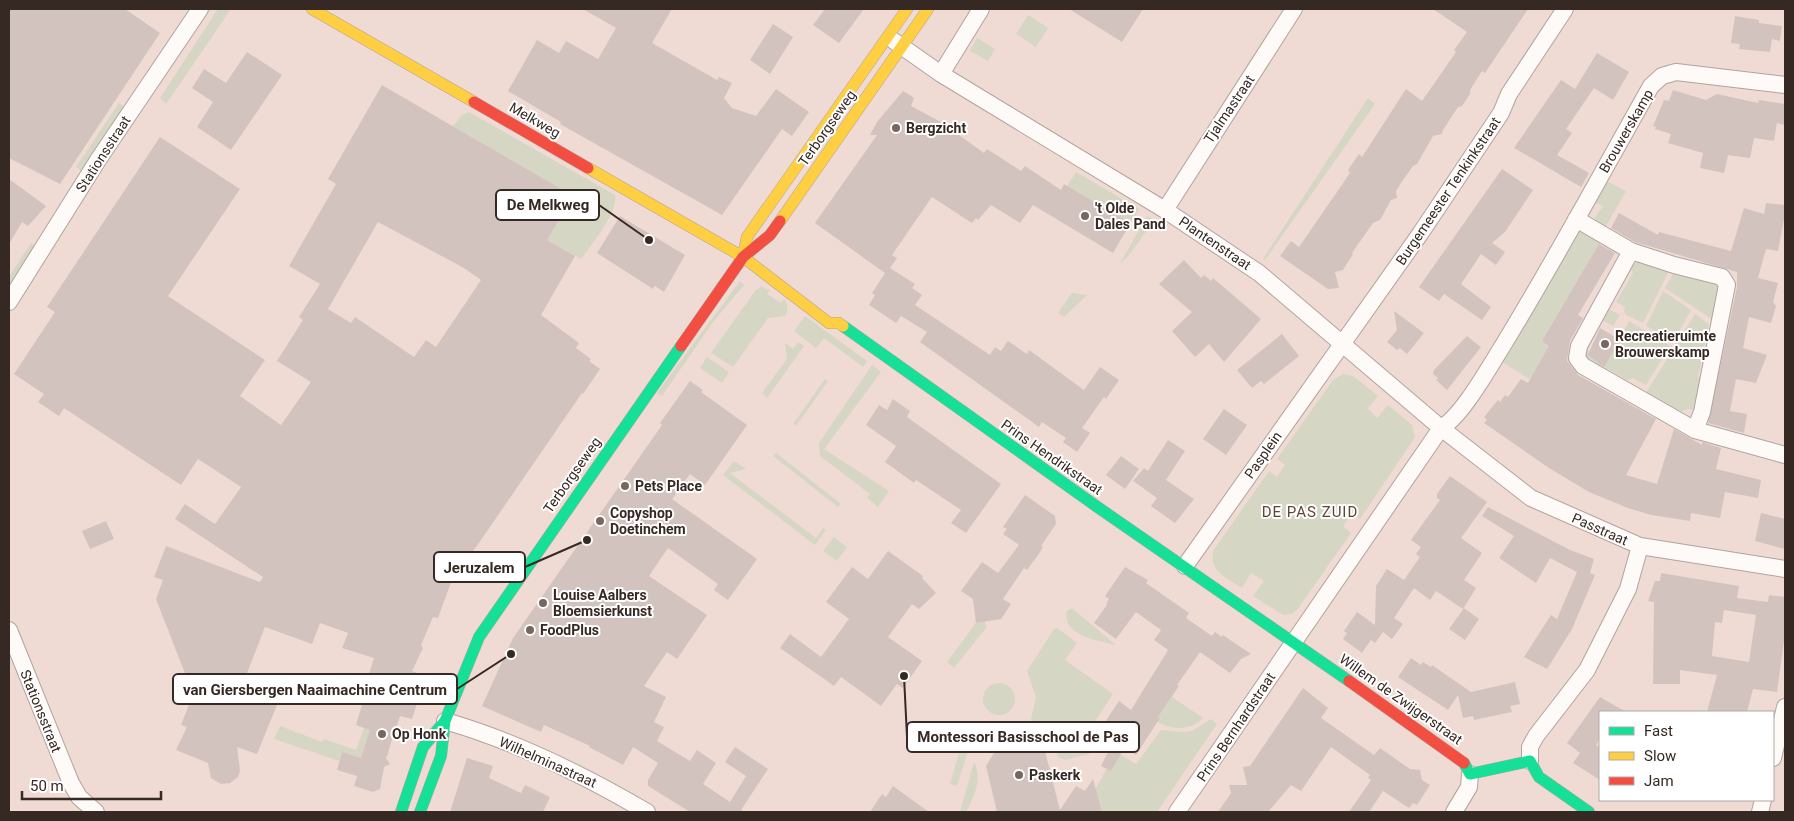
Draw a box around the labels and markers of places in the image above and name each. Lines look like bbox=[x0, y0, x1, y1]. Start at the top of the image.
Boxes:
place label: Bergzicht bbox=[906, 120, 966, 136]
marker: Bergzicht bbox=[890, 122, 902, 134]
callout: De Melkweg bbox=[496, 190, 599, 220]
place label: 't Olde Dales Pand bbox=[1095, 200, 1166, 232]
marker: 't Olde Dales Pand bbox=[1079, 210, 1091, 222]
place label: Recreatieruimte Brouwerskamp bbox=[1615, 328, 1716, 360]
marker: Recreatieruimte Brouwerskamp bbox=[1599, 338, 1611, 350]
place label: Pets Place bbox=[635, 478, 702, 494]
marker: Pets Place bbox=[619, 480, 631, 492]
place label: Copyshop Doetinchem bbox=[610, 505, 686, 537]
marker: Copyshop Doetinchem bbox=[594, 515, 606, 527]
callout: Jeruzalem bbox=[434, 552, 525, 582]
place label: Louise Aalbers Bloemsierkunst bbox=[553, 587, 652, 619]
marker: Louise Aalbers Bloemsierkunst bbox=[537, 597, 549, 609]
place label: FoodPlus bbox=[540, 622, 599, 638]
marker: FoodPlus bbox=[524, 624, 536, 636]
callout: van Giersbergen Naaimachine Centrum bbox=[173, 674, 457, 704]
callout: Montessori Basisschool de Pas bbox=[907, 722, 1139, 752]
place label: Op Honk bbox=[392, 726, 447, 742]
marker: Op Honk bbox=[376, 728, 388, 740]
place label: Paskerk bbox=[1029, 767, 1081, 783]
marker: Paskerk bbox=[1013, 769, 1025, 781]

